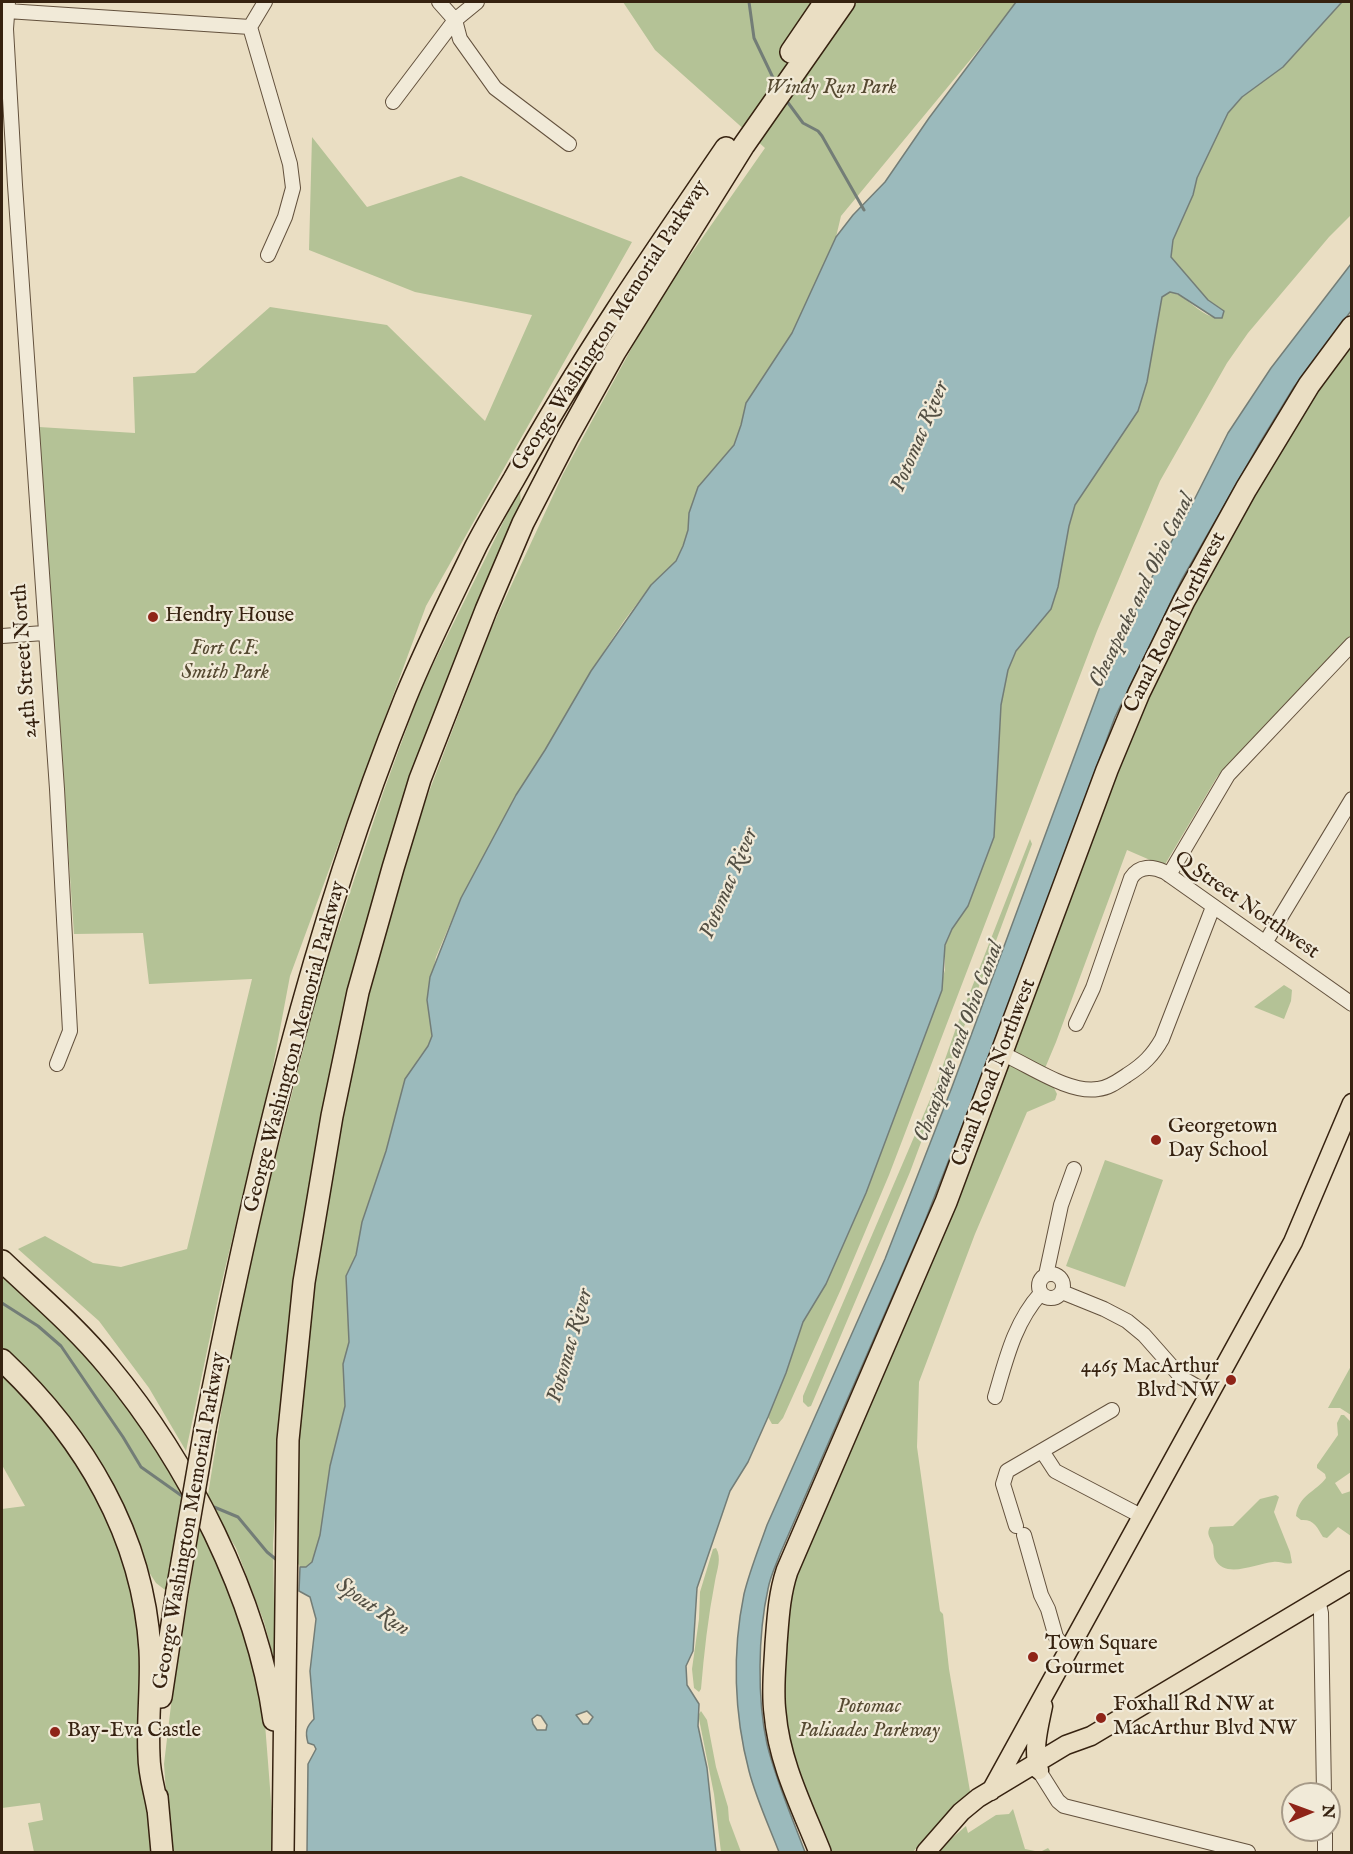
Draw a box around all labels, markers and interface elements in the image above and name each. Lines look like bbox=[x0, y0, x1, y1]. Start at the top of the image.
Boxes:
park label: Windy Run Park bbox=[765, 76, 897, 102]
street label: George Washington Memorial Parkway bbox=[507, 176, 715, 476]
water label: Potomac River bbox=[886, 378, 956, 496]
water label: Chesapeake and Ohio Canal bbox=[1085, 490, 1201, 692]
street label: Canal Road Northwest bbox=[1120, 529, 1232, 717]
street label: 24th Street North bbox=[8, 583, 44, 739]
place label: Hendry House bbox=[165, 604, 294, 630]
marker: Hendry House bbox=[146, 610, 160, 624]
park label: Fort C.F. Smith Park bbox=[181, 637, 269, 687]
water label: Potomac River bbox=[695, 825, 765, 943]
street label: Q Street Northwest bbox=[1169, 847, 1323, 965]
street label: George Washington Memorial Parkway bbox=[240, 879, 352, 1215]
water label: Chesapeake and Ohio Canal bbox=[910, 938, 1010, 1146]
street label: Canal Road Northwest bbox=[948, 975, 1042, 1171]
place label: Georgetown Day School bbox=[1168, 1115, 1278, 1165]
marker: Georgetown Day School bbox=[1149, 1133, 1163, 1147]
water label: Potomac River bbox=[542, 1286, 600, 1406]
street label: George Washington Memorial Parkway bbox=[149, 1350, 233, 1692]
place label: 4465 MacArthur Blvd NW bbox=[1081, 1355, 1219, 1405]
marker: 4465 MacArthur Blvd NW bbox=[1224, 1373, 1238, 1387]
water label: Spout Run bbox=[330, 1573, 414, 1643]
place label: Town Square Gourmet bbox=[1045, 1632, 1158, 1682]
marker: Town Square Gourmet bbox=[1026, 1650, 1040, 1664]
place label: Foxhall Rd NW at MacArthur Blvd NW bbox=[1113, 1693, 1297, 1743]
park label: Potomac Palisades Parkway bbox=[798, 1695, 940, 1745]
marker: Foxhall Rd NW at MacArthur Blvd NW bbox=[1094, 1711, 1108, 1725]
place label: Bay-Eva Castle bbox=[67, 1719, 201, 1745]
marker: Bay-Eva Castle bbox=[48, 1725, 62, 1739]
north arrow bbox=[1281, 1782, 1341, 1842]
text: N bbox=[1317, 1805, 1337, 1819]

